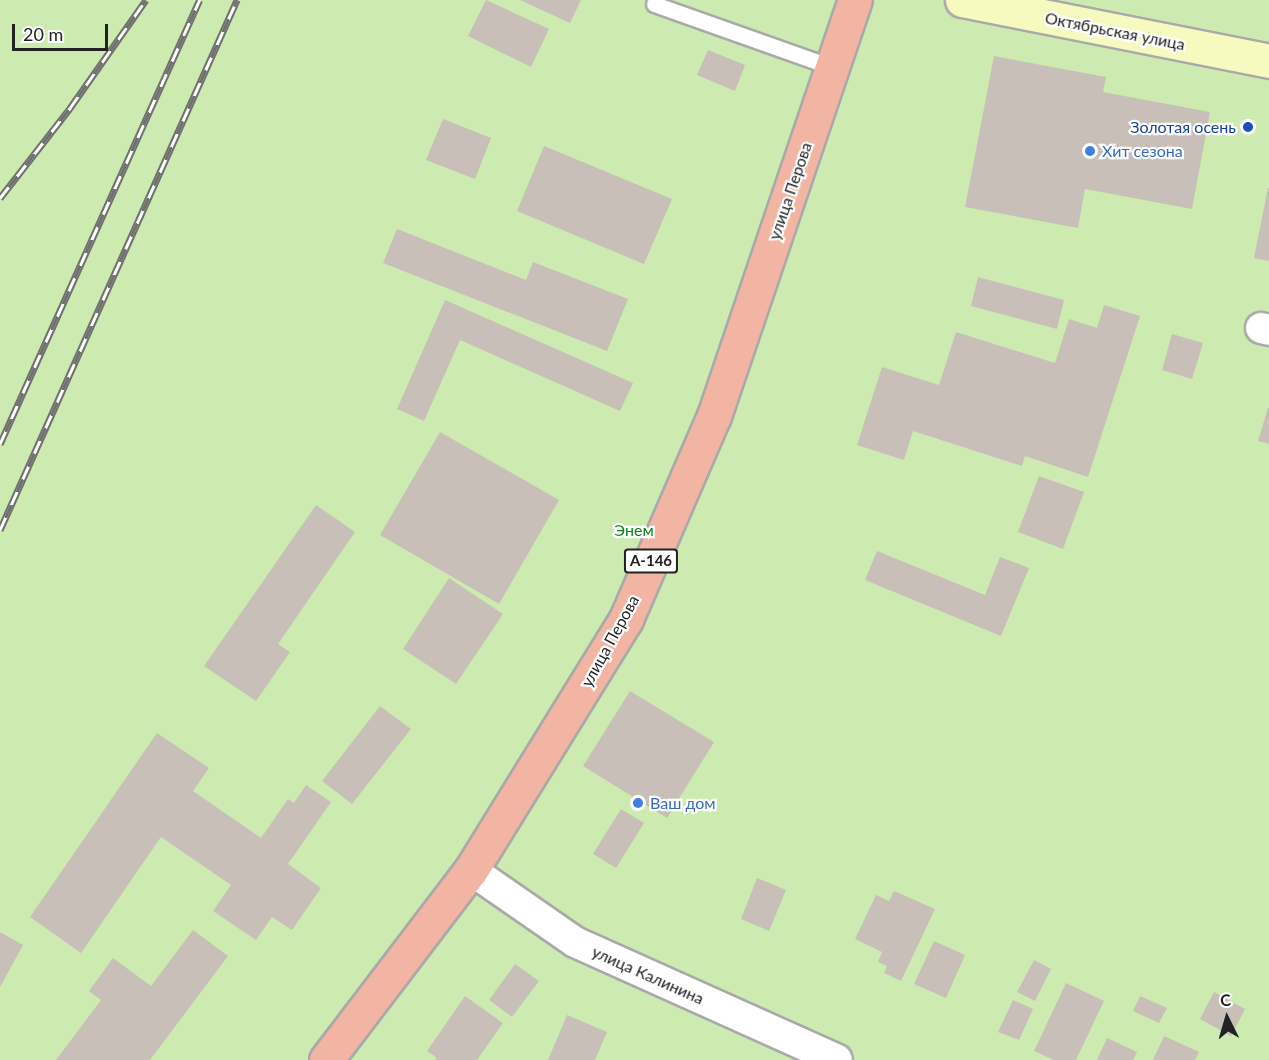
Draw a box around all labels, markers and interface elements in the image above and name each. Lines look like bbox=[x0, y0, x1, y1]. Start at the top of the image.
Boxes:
street label: Октябрьская улица bbox=[1043, 8, 1187, 54]
scale bar bbox=[15, 12, 111, 50]
text: 20 m bbox=[23, 23, 63, 45]
place label: Золотая осень bbox=[1130, 117, 1236, 137]
marker: Золотая осень bbox=[1241, 120, 1255, 134]
street label: улица Перова bbox=[764, 140, 816, 242]
place label: Хит сезона bbox=[1102, 141, 1183, 161]
marker: Хит сезона bbox=[1083, 144, 1097, 158]
park label: Энем bbox=[614, 520, 654, 540]
road number: А-146 bbox=[622, 549, 680, 573]
street label: улица Перова bbox=[577, 592, 643, 690]
place label: Ваш дом bbox=[650, 793, 716, 813]
marker: Ваш дом bbox=[631, 796, 645, 810]
street label: улица Калинина bbox=[589, 942, 707, 1008]
north arrow bbox=[1197, 988, 1257, 1048]
text: С bbox=[1219, 990, 1231, 1009]

